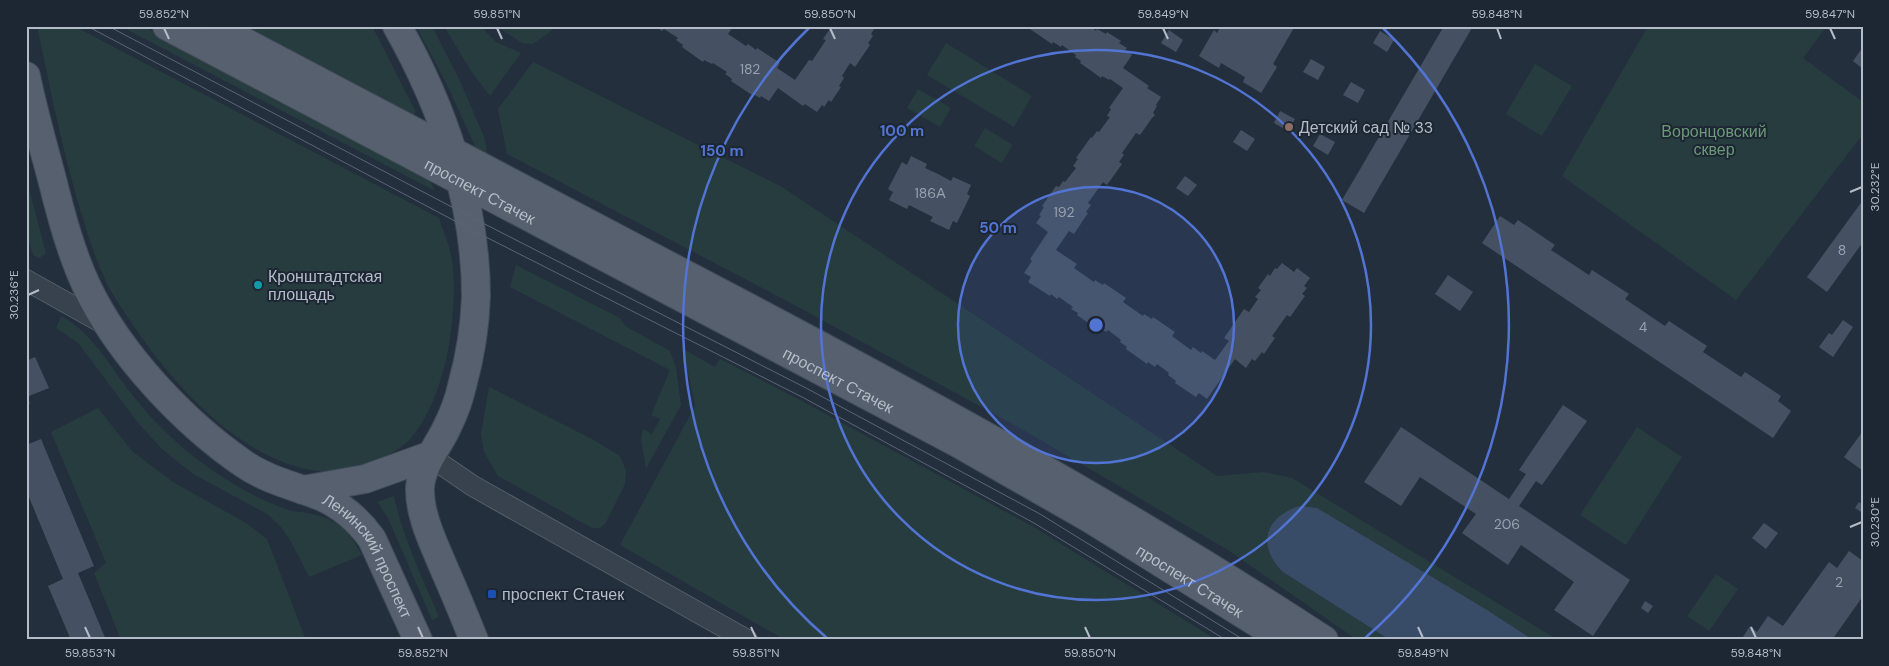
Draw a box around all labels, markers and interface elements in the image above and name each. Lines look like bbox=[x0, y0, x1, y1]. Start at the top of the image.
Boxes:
text: 59.852°N bbox=[139, 6, 189, 22]
text: 59.851°N bbox=[473, 6, 521, 22]
text: 59.850°N bbox=[804, 6, 856, 22]
text: 59.849°N bbox=[1137, 6, 1189, 22]
text: 59.848°N bbox=[1472, 6, 1522, 22]
text: 59.847°N bbox=[1805, 6, 1855, 22]
house number: 182 bbox=[740, 60, 760, 78]
place label: Детский сад № 33 bbox=[1299, 117, 1433, 138]
text: 100 m bbox=[880, 121, 924, 141]
marker: Детский сад № 33 bbox=[1283, 121, 1295, 133]
park label: Воронцовский сквер bbox=[1661, 121, 1767, 160]
text: 150 m bbox=[701, 141, 744, 161]
street label: проспект Стачек bbox=[421, 153, 540, 229]
text: 30.232°E bbox=[1867, 162, 1883, 212]
house number: 186А bbox=[914, 184, 946, 202]
house number: 192 bbox=[1054, 203, 1075, 221]
text: 50 m bbox=[979, 218, 1017, 238]
house number: 8 bbox=[1838, 241, 1846, 259]
place label: Кронштадтская площадь bbox=[268, 266, 382, 305]
text: 30.236°E bbox=[6, 270, 22, 320]
marker: Кронштадтская площадь bbox=[252, 279, 264, 291]
centre of rings bbox=[1087, 316, 1105, 334]
house number: 4 bbox=[1639, 318, 1648, 336]
street label: проспект Стачек bbox=[779, 342, 898, 418]
street label: Ленинский проспект bbox=[319, 489, 417, 622]
text: 30.230°E bbox=[1867, 497, 1883, 547]
house number: 206 bbox=[1494, 515, 1520, 533]
street label: проспект Стачек bbox=[1132, 539, 1248, 623]
house number: 2 bbox=[1835, 573, 1843, 591]
place label: проспект Стачек bbox=[502, 584, 625, 605]
marker: проспект Стачек bbox=[486, 588, 498, 600]
text: 59.853°N bbox=[65, 645, 115, 661]
text: 59.852°N bbox=[398, 645, 448, 661]
text: 59.851°N bbox=[732, 645, 780, 661]
text: 59.850°N bbox=[1064, 645, 1116, 661]
text: 59.849°N bbox=[1397, 645, 1449, 661]
text: 59.848°N bbox=[1731, 645, 1781, 661]

